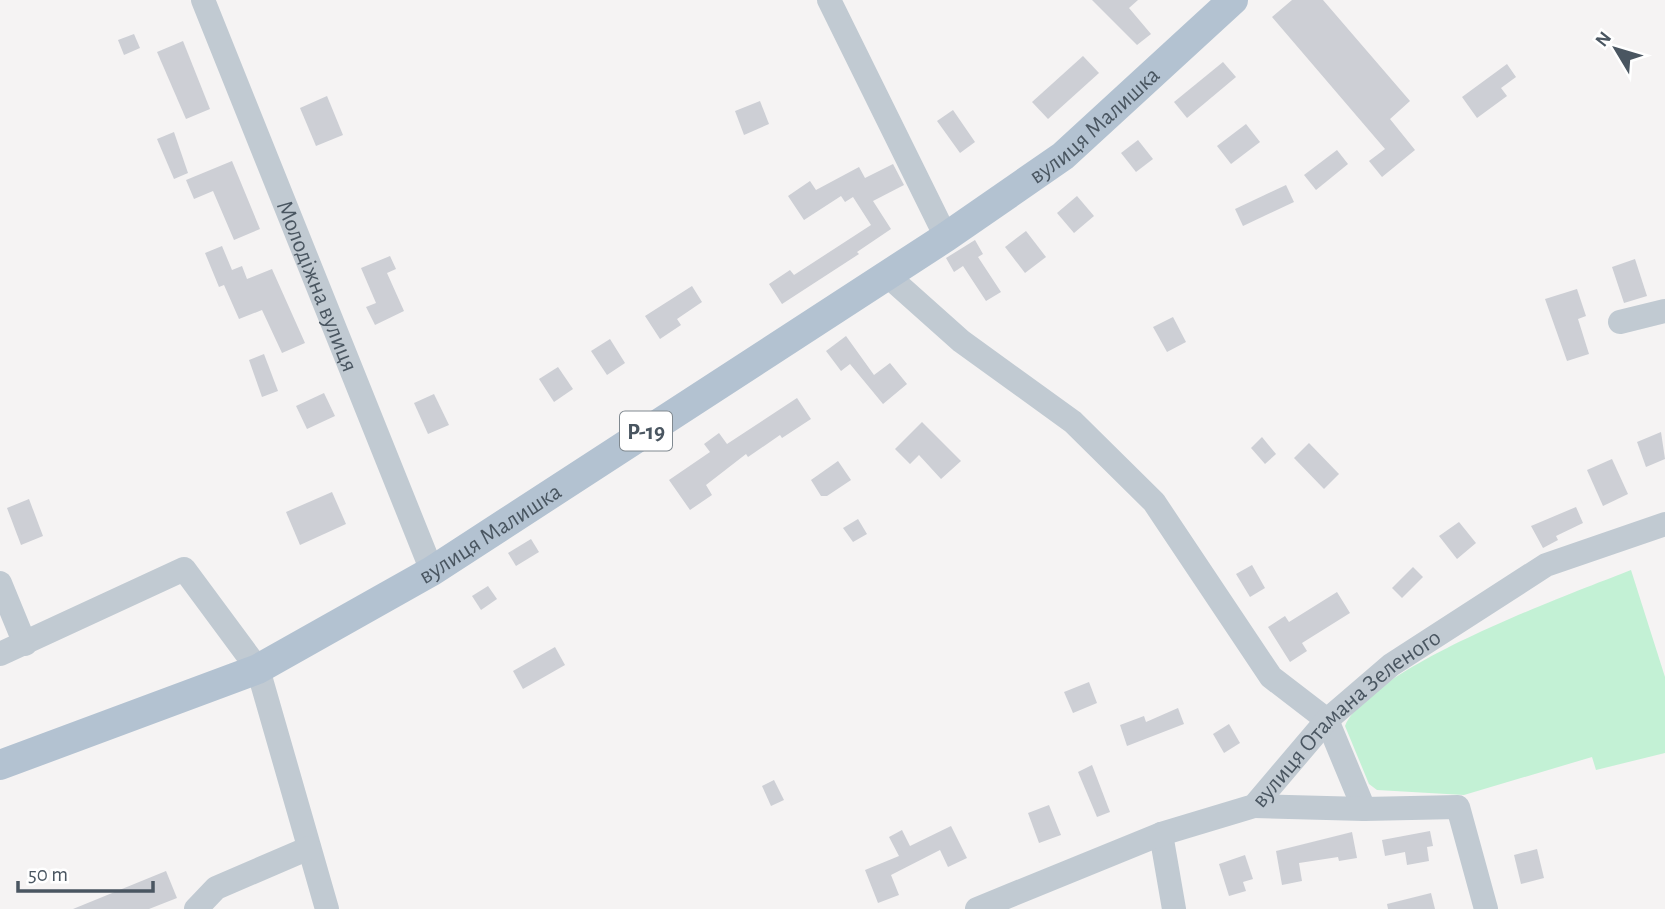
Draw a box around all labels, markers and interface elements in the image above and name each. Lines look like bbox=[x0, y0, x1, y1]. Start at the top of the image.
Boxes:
north arrow bbox=[1581, 14, 1651, 84]
text: N bbox=[1592, 28, 1615, 51]
street label: вулиця Малишка bbox=[1025, 63, 1165, 189]
street label: Молодіжна вулиця bbox=[272, 197, 362, 375]
road number: Р-19 bbox=[620, 412, 672, 450]
street label: вулиця Малишка bbox=[415, 479, 566, 589]
street label: вулиця Отамана Зеленого bbox=[1248, 625, 1445, 812]
scale bar bbox=[18, 850, 152, 894]
text: 50 m bbox=[28, 864, 68, 885]

